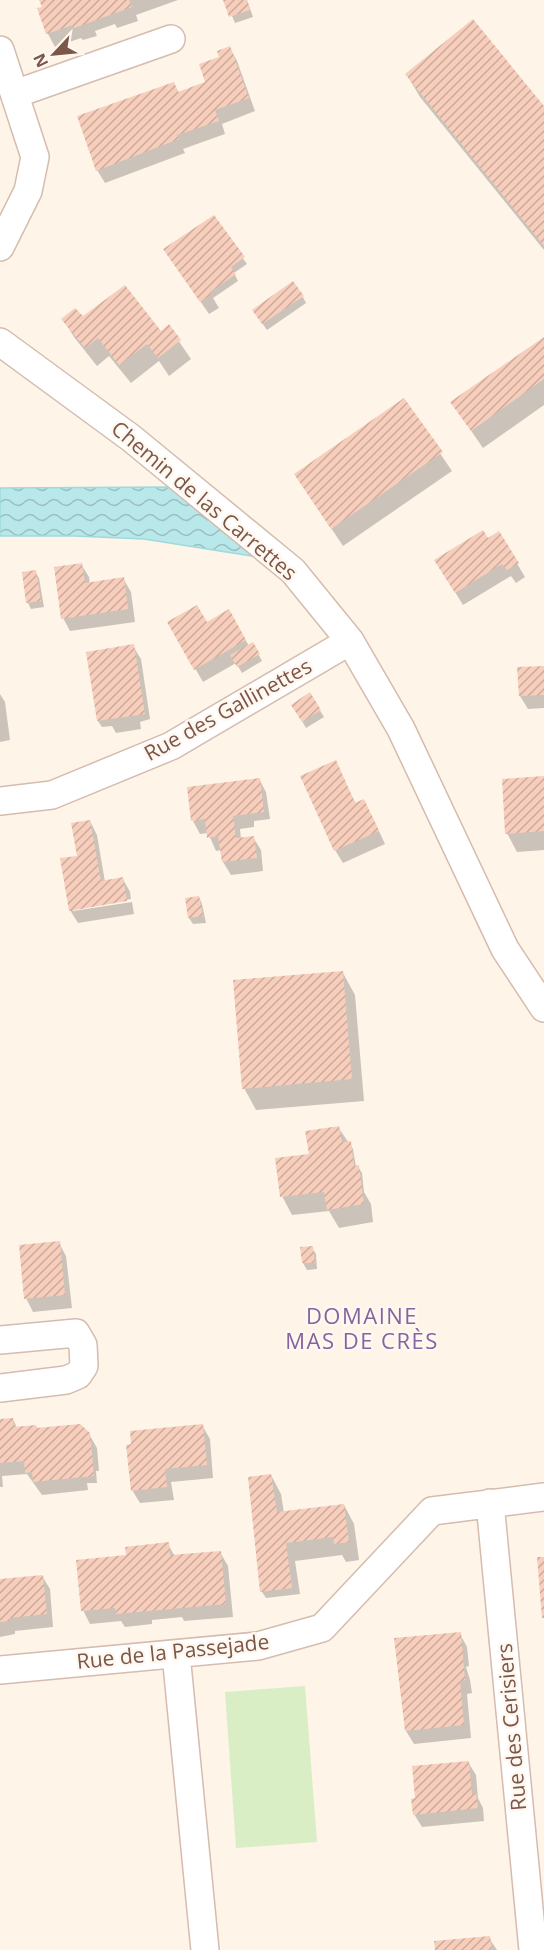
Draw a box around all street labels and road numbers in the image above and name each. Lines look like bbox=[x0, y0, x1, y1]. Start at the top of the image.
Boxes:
street label: Chemin de las Carrettes bbox=[106, 414, 303, 586]
street label: Rue des Gallinettes bbox=[139, 651, 316, 767]
street label: Rue de la Passejade bbox=[75, 1627, 270, 1675]
street label: Rue des Cerisiers bbox=[490, 1642, 532, 1812]

